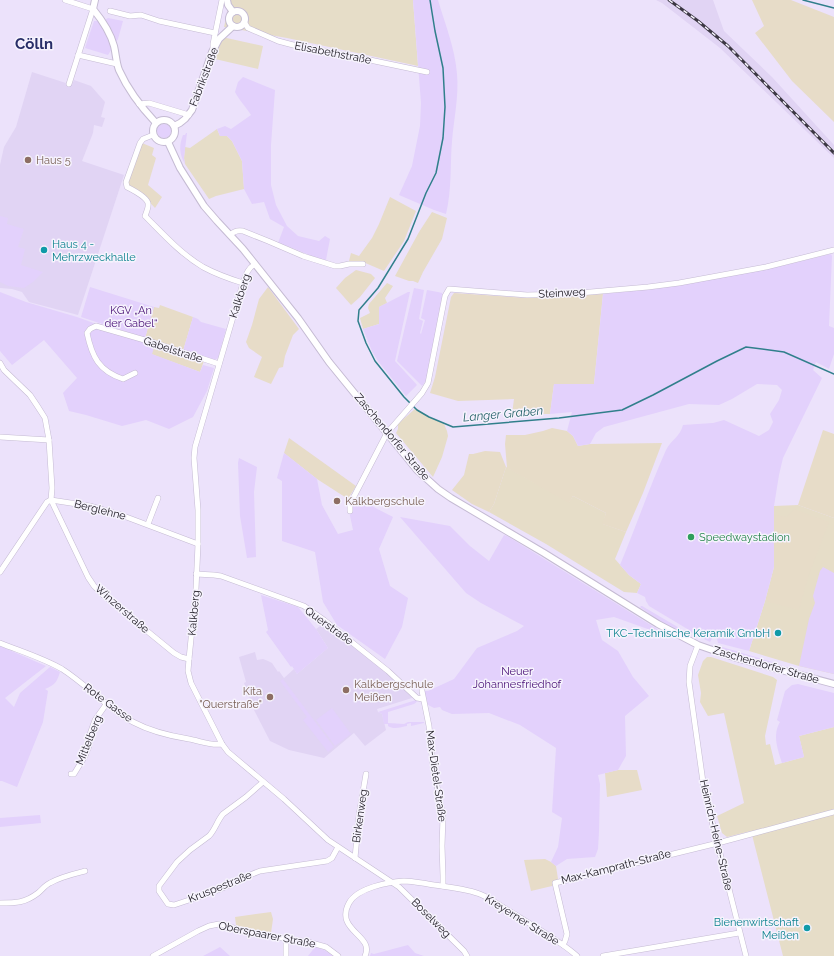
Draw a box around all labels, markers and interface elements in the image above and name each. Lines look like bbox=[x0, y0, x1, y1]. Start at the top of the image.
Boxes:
district label: Cölln bbox=[15, 35, 53, 53]
street label: Elisabethstraße bbox=[293, 39, 373, 67]
street label: Fabrikstraße bbox=[187, 45, 221, 108]
place label: Haus 5 bbox=[36, 154, 71, 167]
marker: Haus 5 bbox=[23, 155, 33, 165]
place label: Haus 4 - Mehrzweckhalle bbox=[52, 238, 136, 264]
marker: Haus 4 - Mehrzweckhalle bbox=[39, 245, 49, 255]
street label: Kalkberg bbox=[227, 272, 253, 320]
street label: Steinweg bbox=[538, 285, 586, 301]
park label: KGV „An der Gabel“ bbox=[104, 304, 158, 330]
street label: Gabelstraße bbox=[142, 334, 205, 366]
street label: Zaschendorfer Straße bbox=[352, 391, 433, 484]
water label: Langer Graben bbox=[462, 404, 544, 424]
place label: Kalkbergschule bbox=[345, 495, 425, 508]
marker: Kalkbergschule bbox=[332, 496, 342, 506]
street label: Berglehne bbox=[73, 497, 128, 523]
place label: Speedwaystadion bbox=[699, 531, 790, 544]
marker: Speedwaystadion bbox=[686, 532, 696, 542]
street label: Winzerstraße bbox=[92, 582, 152, 636]
street label: Kalkberg bbox=[186, 590, 202, 636]
street label: Querstraße bbox=[302, 604, 356, 648]
place label: TKC–Technische Keramik GmbH bbox=[606, 627, 770, 640]
marker: TKC–Technische Keramik GmbH bbox=[773, 628, 783, 638]
street label: Zaschendorfer Straße bbox=[711, 644, 821, 687]
park label: Neuer Johannesfriedhof bbox=[473, 665, 562, 691]
place label: Kalkbergschule Meißen bbox=[354, 678, 434, 704]
street label: Rote Gasse bbox=[81, 681, 135, 725]
place label: Kita "Querstraße" bbox=[199, 685, 262, 711]
marker: Kalkbergschule Meißen bbox=[341, 685, 351, 695]
marker: Kita "Querstraße" bbox=[265, 692, 275, 702]
street label: Mittelberg bbox=[73, 713, 105, 767]
street label: Max-Dietel-Straße bbox=[423, 729, 449, 823]
street label: Heinrich-Heine-Straße bbox=[697, 778, 735, 892]
street label: Birkenweg bbox=[350, 788, 370, 844]
street label: Max-Kamprath-Straße bbox=[560, 847, 673, 887]
street label: Kruspestraße bbox=[186, 868, 254, 906]
street label: Kreyerner Straße bbox=[483, 892, 562, 948]
street label: Boselweg bbox=[409, 896, 453, 940]
place label: Bienenwirtschaft Meißen bbox=[714, 916, 799, 942]
street label: Oberspaarer Straße bbox=[217, 919, 317, 951]
marker: Bienenwirtschaft Meißen bbox=[802, 923, 812, 933]

